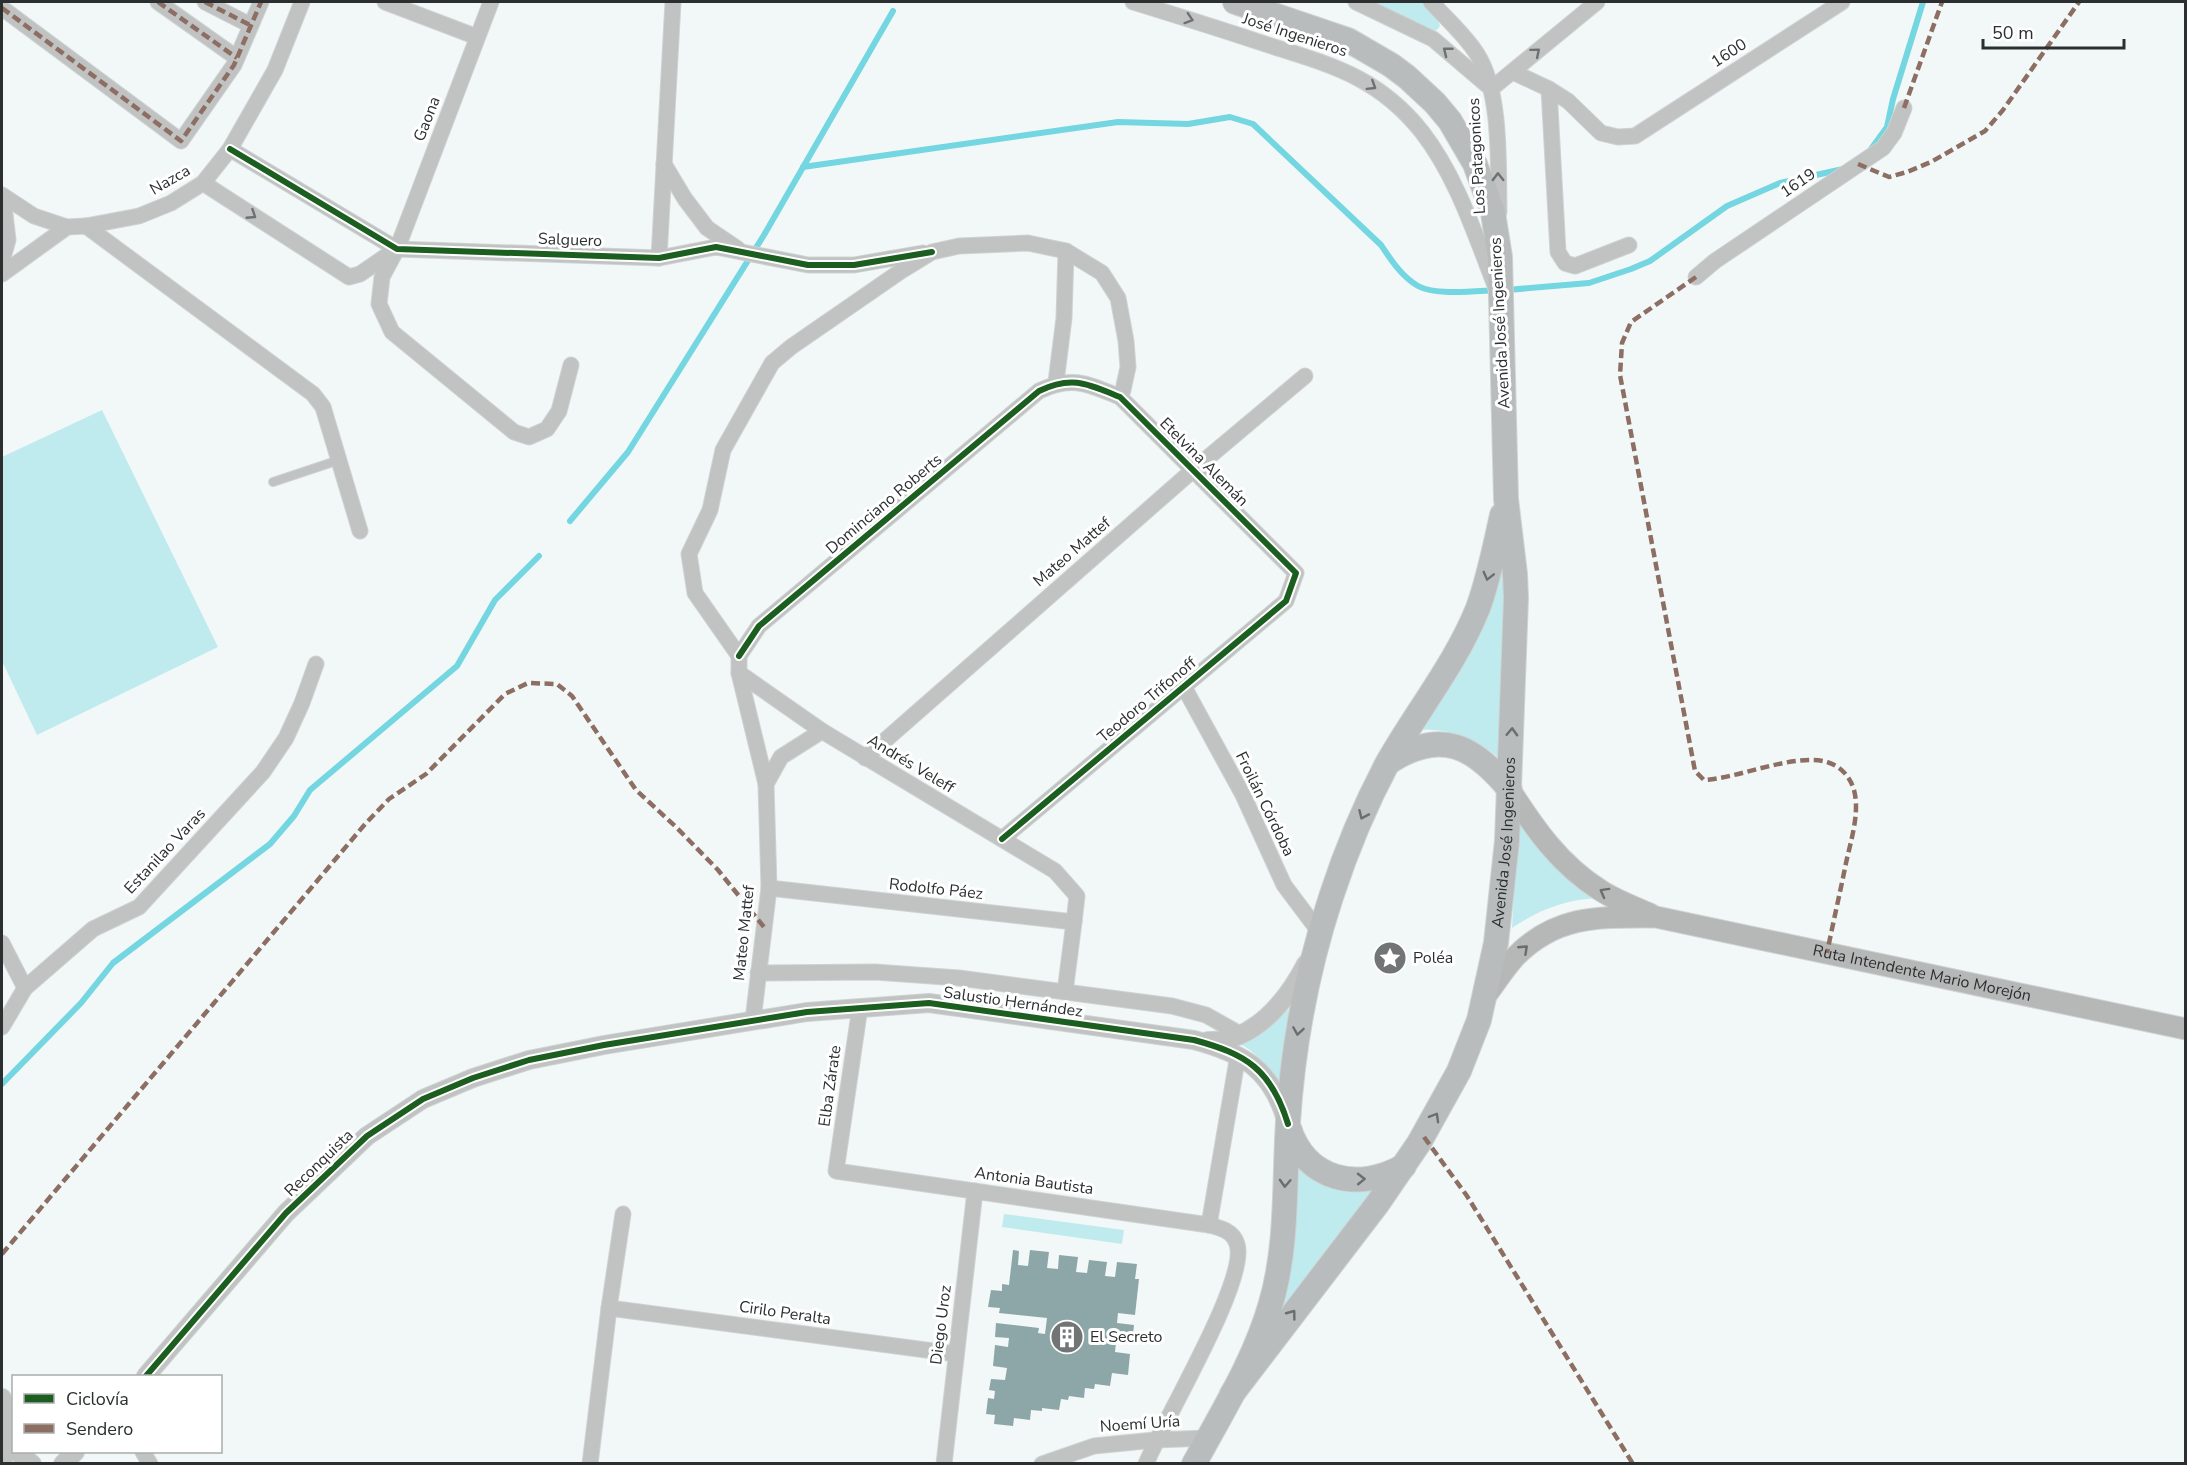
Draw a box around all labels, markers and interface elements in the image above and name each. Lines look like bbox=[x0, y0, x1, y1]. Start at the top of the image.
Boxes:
street label: José Ingenieros bbox=[1239, 7, 1350, 62]
one-way arrow bbox=[1183, 12, 1194, 25]
scale bar bbox=[1983, 12, 2124, 50]
text: 50 m bbox=[1992, 21, 2034, 45]
street label: 1600 bbox=[1707, 33, 1751, 73]
one-way arrow bbox=[1443, 47, 1454, 58]
one-way arrow bbox=[1529, 48, 1540, 59]
one-way arrow bbox=[1366, 78, 1376, 90]
street label: Gaona bbox=[408, 93, 446, 145]
street label: Los Patagonicos bbox=[1463, 97, 1491, 215]
street label: Nazca bbox=[146, 160, 194, 200]
street label: 1619 bbox=[1776, 163, 1820, 203]
one-way arrow bbox=[1492, 173, 1504, 182]
one-way arrow bbox=[246, 207, 257, 218]
street label: Salguero bbox=[537, 228, 603, 252]
street label: Avenida José Ingenieros bbox=[1485, 237, 1515, 409]
street label: Etelvina Alemán bbox=[1155, 413, 1253, 511]
street label: Dominciano Roberts bbox=[821, 449, 947, 559]
street label: Mateo Mattef bbox=[1029, 512, 1116, 592]
one-way arrow bbox=[1482, 571, 1495, 581]
street label: Teodoro Trifonoff bbox=[1093, 652, 1202, 748]
one-way arrow bbox=[1505, 727, 1518, 736]
street label: Andrés Veleff bbox=[863, 729, 959, 799]
street label: Froilán Córdoba bbox=[1230, 748, 1300, 860]
street label: Avenida José Ingenieros bbox=[1487, 756, 1521, 929]
street label: Estanilao Varas bbox=[119, 803, 211, 899]
one-way arrow bbox=[1358, 809, 1370, 820]
street label: Rodolfo Páez bbox=[888, 873, 984, 905]
street label: Mateo Mattef bbox=[728, 883, 760, 982]
one-way arrow bbox=[1600, 888, 1610, 899]
street label: Ruta Intendente Mario Morejón bbox=[1811, 939, 2033, 1007]
place icon: Poléa bbox=[1372, 940, 1408, 976]
one-way arrow bbox=[1518, 945, 1528, 956]
place label: Poléa bbox=[1413, 947, 1453, 969]
street label: Salustio Hernández bbox=[942, 981, 1084, 1023]
one-way arrow bbox=[1293, 1026, 1305, 1035]
street label: Elba Zárate bbox=[813, 1044, 847, 1128]
one-way arrow bbox=[1428, 1113, 1440, 1123]
street label: Reconquista bbox=[280, 1125, 358, 1201]
street label: Antonia Bautista bbox=[973, 1162, 1095, 1200]
one-way arrow bbox=[1357, 1173, 1366, 1185]
one-way arrow bbox=[1279, 1178, 1292, 1187]
street label: Diego Uroz bbox=[925, 1284, 957, 1366]
street label: Cirilo Peralta bbox=[738, 1296, 832, 1330]
one-way arrow bbox=[1285, 1310, 1296, 1321]
building icon: El Secreto bbox=[1049, 1319, 1085, 1355]
place label: El Secreto bbox=[1090, 1326, 1163, 1348]
legend bbox=[12, 1375, 222, 1453]
text: Ciclovía bbox=[66, 1387, 129, 1411]
street label: Noemí Uría bbox=[1099, 1410, 1181, 1438]
text: Sendero bbox=[66, 1417, 133, 1441]

